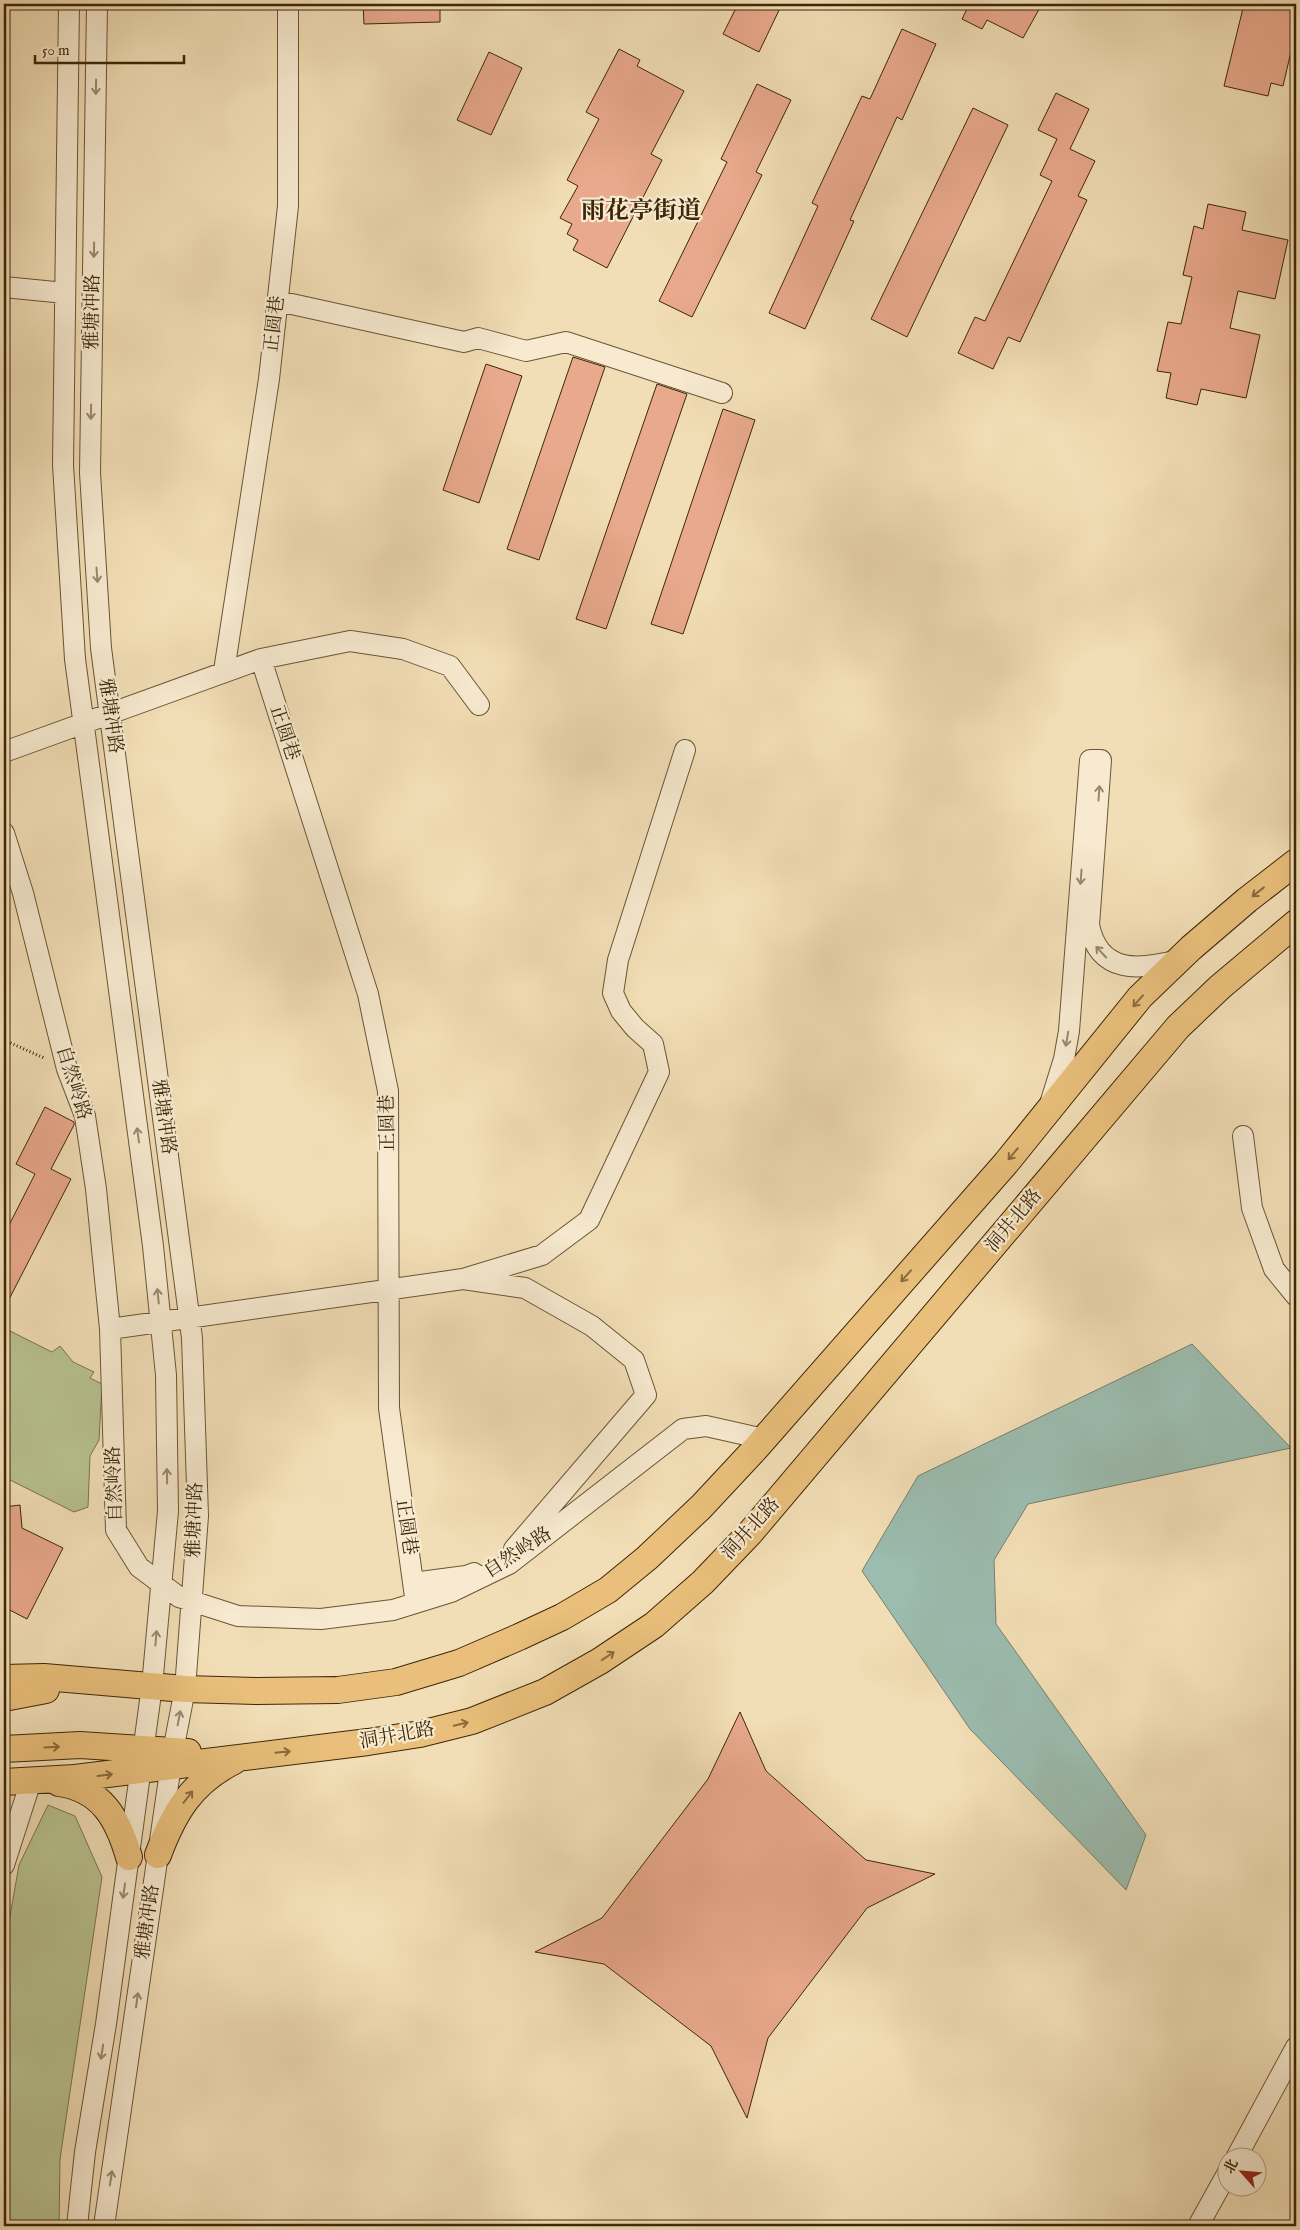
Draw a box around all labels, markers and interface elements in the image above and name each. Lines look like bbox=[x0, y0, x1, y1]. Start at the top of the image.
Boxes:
scale bar bbox=[35, 32, 184, 64]
text: 50 m bbox=[42, 41, 70, 60]
one-way arrow bbox=[91, 79, 101, 95]
district label: 雨花亭街道 bbox=[581, 196, 701, 227]
one-way arrow bbox=[89, 242, 98, 258]
street label: 雅塘冲路 bbox=[80, 274, 106, 350]
street label: 正圆巷 bbox=[260, 294, 290, 354]
one-way arrow bbox=[86, 404, 96, 420]
one-way arrow bbox=[92, 566, 101, 582]
street label: 雅塘冲路 bbox=[93, 677, 127, 755]
street label: 正圆巷 bbox=[264, 702, 304, 764]
one-way arrow bbox=[1094, 786, 1103, 802]
one-way arrow bbox=[1076, 869, 1086, 885]
one-way arrow bbox=[1252, 886, 1265, 897]
one-way arrow bbox=[1096, 946, 1108, 959]
one-way arrow bbox=[1132, 994, 1143, 1007]
one-way arrow bbox=[1062, 1031, 1072, 1047]
street label: 自然岭路 bbox=[50, 1043, 96, 1123]
street label: 雅塘冲路 bbox=[146, 1078, 180, 1156]
street label: 正圆巷 bbox=[376, 1094, 400, 1152]
one-way arrow bbox=[133, 1127, 143, 1143]
one-way arrow bbox=[1008, 1147, 1019, 1160]
street label: 洞井北路 bbox=[980, 1184, 1048, 1258]
one-way arrow bbox=[901, 1270, 912, 1283]
one-way arrow bbox=[153, 1289, 163, 1305]
street label: 自然岭路 bbox=[102, 1446, 128, 1522]
one-way arrow bbox=[162, 1468, 172, 1484]
street label: 雅塘冲路 bbox=[182, 1482, 208, 1558]
street label: 洞井北路 bbox=[717, 1493, 785, 1565]
street label: 正圆巷 bbox=[390, 1497, 422, 1557]
street label: 自然岭路 bbox=[480, 1522, 556, 1584]
one-way arrow bbox=[151, 1630, 161, 1646]
one-way arrow bbox=[601, 1651, 615, 1661]
one-way arrow bbox=[175, 1711, 184, 1727]
street label: 洞井北路 bbox=[357, 1718, 437, 1754]
one-way arrow bbox=[452, 1719, 468, 1728]
one-way arrow bbox=[44, 1742, 60, 1751]
one-way arrow bbox=[275, 1747, 291, 1757]
one-way arrow bbox=[96, 1769, 112, 1779]
one-way arrow bbox=[183, 1791, 194, 1804]
one-way arrow bbox=[119, 1882, 129, 1898]
street label: 雅塘冲路 bbox=[131, 1883, 165, 1961]
one-way arrow bbox=[132, 1992, 142, 2008]
one-way arrow bbox=[96, 2043, 106, 2059]
north arrow bbox=[1218, 2148, 1268, 2198]
text: 北 bbox=[1220, 2156, 1243, 2177]
one-way arrow bbox=[106, 2170, 116, 2186]

